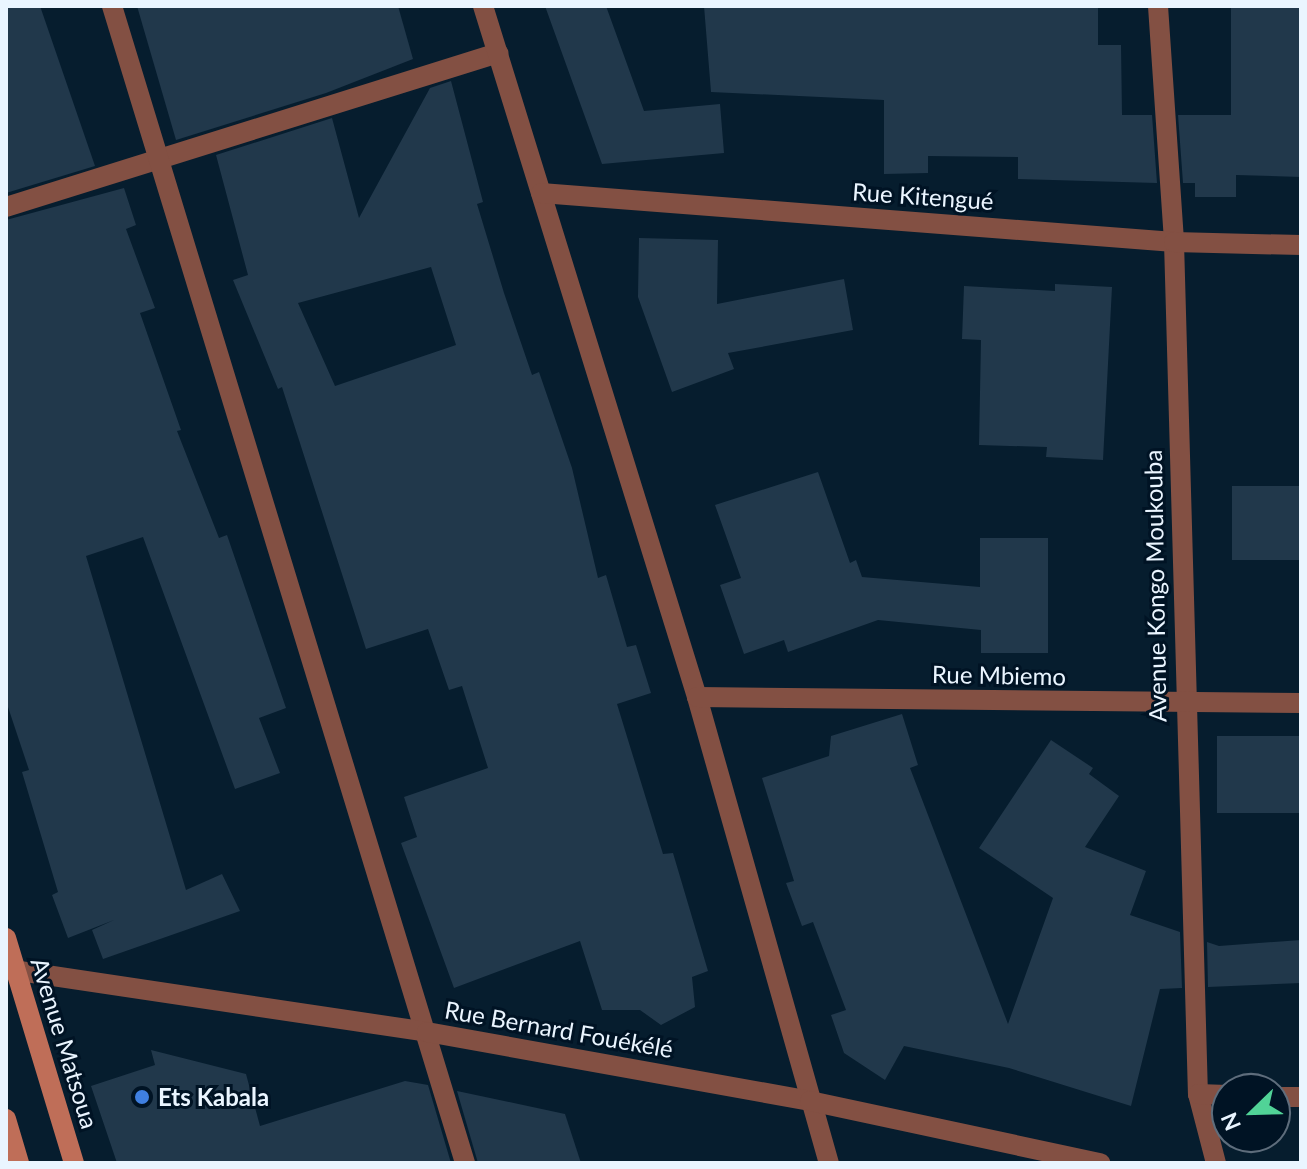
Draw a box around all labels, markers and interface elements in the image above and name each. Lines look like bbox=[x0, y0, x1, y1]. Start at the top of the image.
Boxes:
street label: Rue Kitengué bbox=[851, 177, 995, 215]
street label: Avenue Kongo Moukouba bbox=[1138, 450, 1172, 722]
street label: Rue Mbiemo bbox=[932, 659, 1066, 691]
street label: Avenue Matsoua bbox=[25, 954, 105, 1132]
street label: Rue Bernard Fouékélé bbox=[443, 995, 675, 1063]
north arrow bbox=[1211, 1073, 1291, 1153]
place label: Ets Kabala bbox=[158, 1083, 269, 1111]
marker: Ets Kabala bbox=[133, 1088, 151, 1106]
text: N bbox=[1215, 1109, 1246, 1135]

